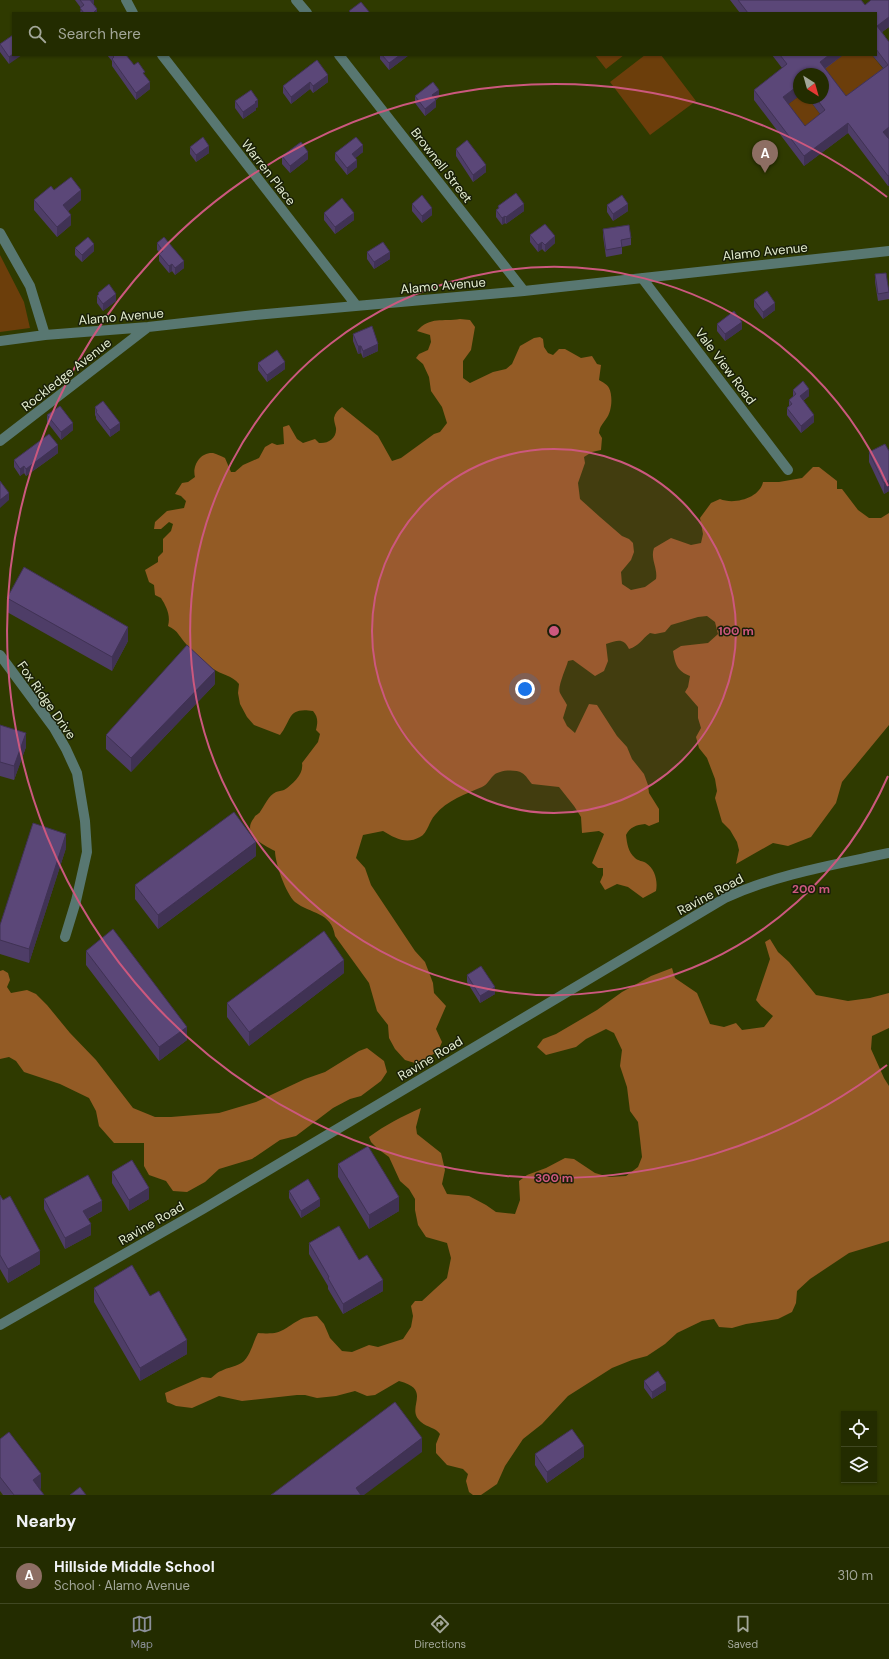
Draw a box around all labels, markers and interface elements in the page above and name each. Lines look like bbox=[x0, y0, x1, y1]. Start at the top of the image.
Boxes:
search box bbox=[12, 12, 877, 56]
icon: search bbox=[26, 23, 48, 45]
text: Search here bbox=[58, 24, 141, 44]
north arrow bbox=[793, 68, 829, 104]
street label: Brownell Street bbox=[407, 124, 476, 206]
street label: Warren Place bbox=[238, 136, 300, 209]
pin: A bbox=[752, 140, 778, 173]
street label: Alamo Avenue bbox=[722, 239, 808, 264]
street label: Alamo Avenue bbox=[400, 273, 486, 298]
street label: Alamo Avenue bbox=[78, 304, 164, 329]
street label: Vale View Road bbox=[691, 325, 760, 408]
street label: Rockledge Avenue bbox=[18, 334, 115, 415]
text: 100 m bbox=[718, 623, 754, 639]
centre of rings bbox=[547, 624, 561, 638]
street label: Fox Ridge Drive bbox=[13, 658, 80, 743]
your location bbox=[515, 679, 535, 699]
street label: Ravine Road bbox=[674, 870, 746, 919]
text: 200 m bbox=[792, 881, 830, 897]
street label: Ravine Road bbox=[395, 1032, 466, 1084]
text: 300 m bbox=[535, 1170, 573, 1186]
street label: Ravine Road bbox=[115, 1198, 187, 1249]
map controls bbox=[841, 1411, 877, 1483]
button: locate bbox=[841, 1411, 877, 1447]
button: layers bbox=[841, 1447, 877, 1483]
text: Nearby bbox=[16, 1510, 76, 1532]
text: Hillside Middle School bbox=[54, 1557, 215, 1577]
text: A bbox=[24, 1567, 34, 1584]
text: 310 m bbox=[838, 1567, 873, 1584]
text: School · Alamo Avenue bbox=[54, 1577, 190, 1594]
tab: Map bbox=[131, 1613, 153, 1651]
tab: Directions bbox=[414, 1613, 466, 1651]
tab: Saved bbox=[727, 1613, 758, 1651]

